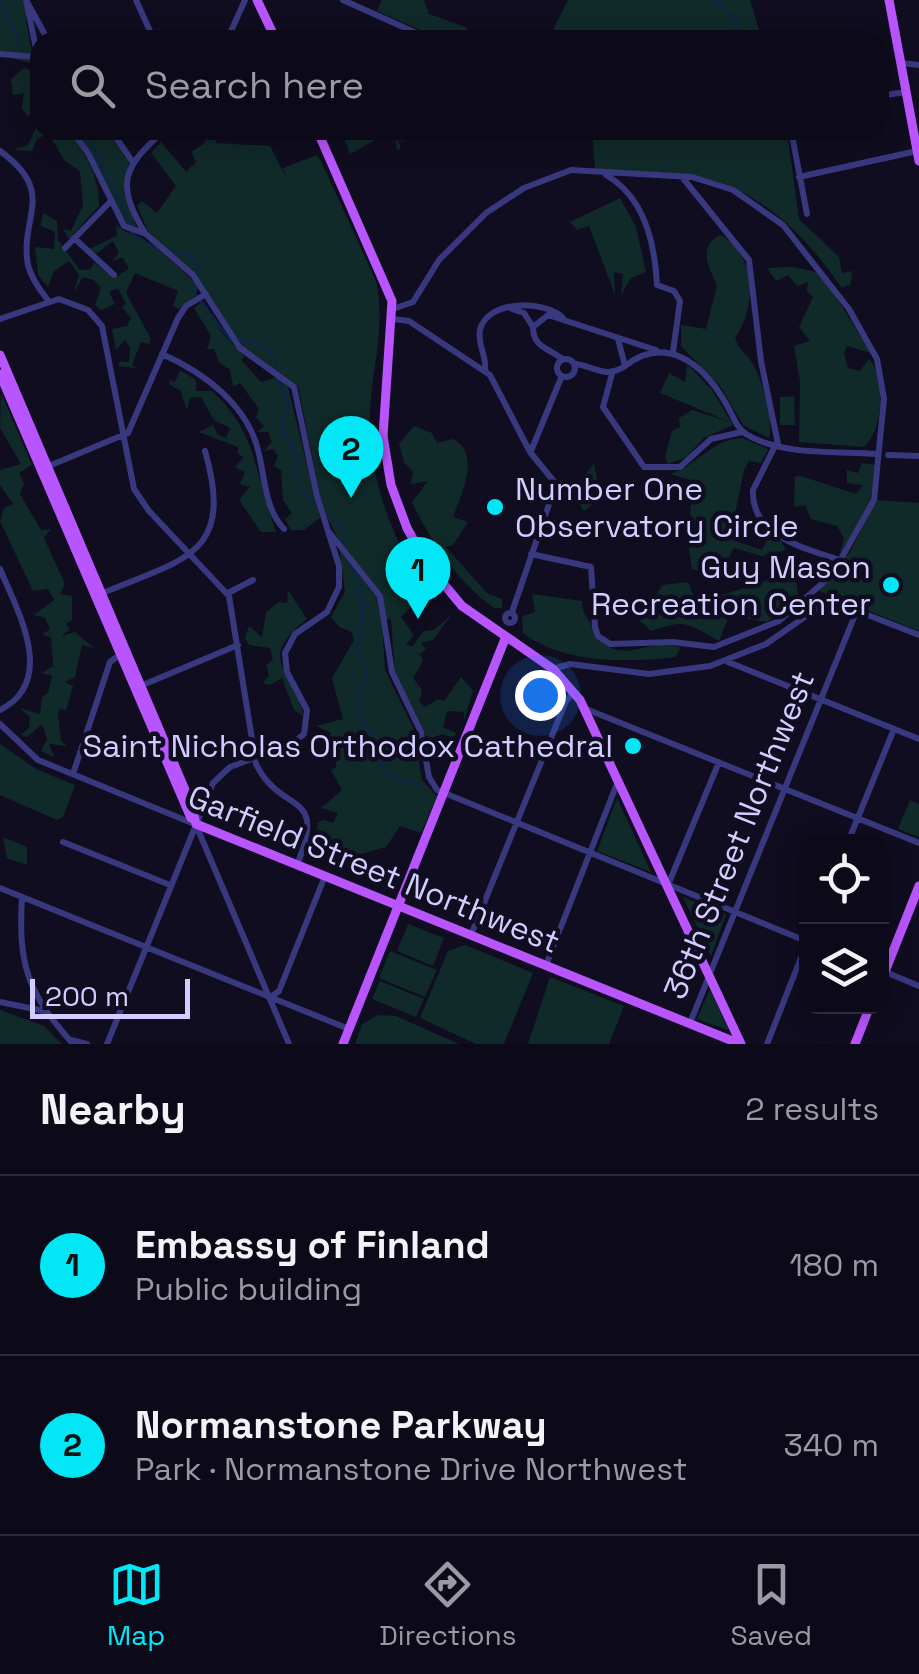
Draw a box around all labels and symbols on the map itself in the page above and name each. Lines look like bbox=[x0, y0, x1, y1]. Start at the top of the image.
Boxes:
pin: 2 bbox=[318, 416, 384, 498]
place label: Number One Observatory Circle bbox=[515, 469, 799, 546]
marker: Number One Observatory Circle bbox=[484, 496, 506, 518]
pin: 1 bbox=[386, 536, 450, 619]
place label: Guy Mason Recreation Center bbox=[591, 547, 871, 624]
marker: Guy Mason Recreation Center bbox=[880, 574, 902, 596]
street label: 36th Street Northwest bbox=[655, 665, 823, 1005]
your location bbox=[515, 670, 566, 721]
place label: Saint Nicholas Orthodox Cathedral bbox=[83, 726, 613, 766]
marker: Saint Nicholas Orthodox Cathedral bbox=[622, 735, 644, 757]
street label: Garfield Street Northwest bbox=[182, 776, 566, 962]
scale bar bbox=[30, 974, 190, 1018]

